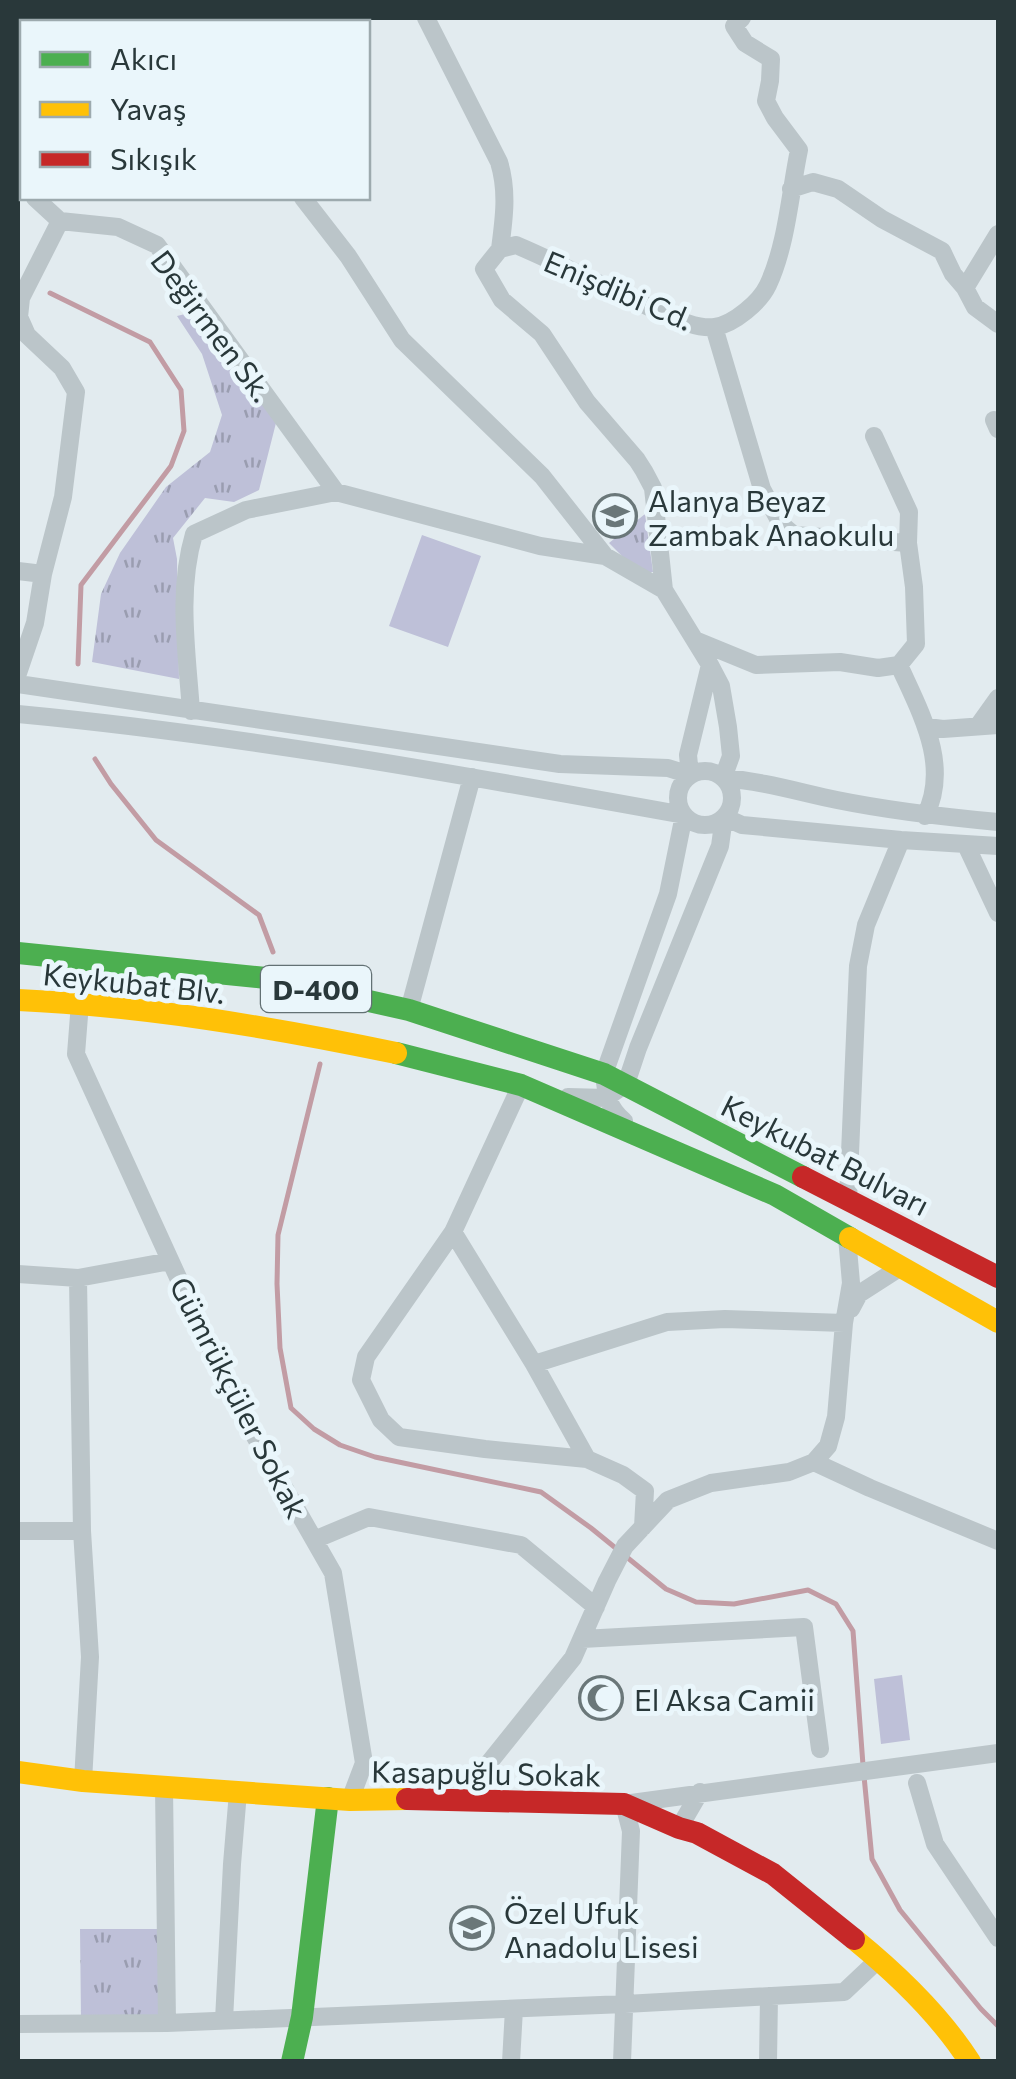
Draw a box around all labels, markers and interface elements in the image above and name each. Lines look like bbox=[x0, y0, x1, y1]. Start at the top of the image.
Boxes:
legend bbox=[20, 20, 370, 200]
text: Akıcı bbox=[110, 39, 177, 76]
text: Yavaş bbox=[110, 89, 186, 126]
text: Sıkışık bbox=[110, 139, 197, 176]
street label: Enişdibi Cd. bbox=[539, 241, 699, 337]
street label: Değirmen Sk. bbox=[144, 242, 282, 408]
place label: Alanya Beyaz Zambak Anaokulu bbox=[648, 481, 894, 552]
school or university icon: Alanya Beyaz Zambak Anaokulu bbox=[592, 493, 638, 539]
street label: Keykubat Blv. bbox=[41, 954, 227, 1010]
road number: D-400 bbox=[261, 966, 371, 1012]
street label: Keykubat Bulvarı bbox=[716, 1086, 936, 1222]
street label: Gümrükçüler Sokak bbox=[163, 1270, 317, 1524]
mosque icon: El Aksa Camii bbox=[578, 1675, 624, 1721]
place label: El Aksa Camii bbox=[634, 1680, 815, 1717]
street label: Kasapuğlu Sokak bbox=[371, 1751, 601, 1793]
place label: Özel Ufuk Anadolu Lisesi bbox=[504, 1893, 699, 1964]
school or university icon: Özel Ufuk Anadolu Lisesi bbox=[449, 1905, 495, 1951]

